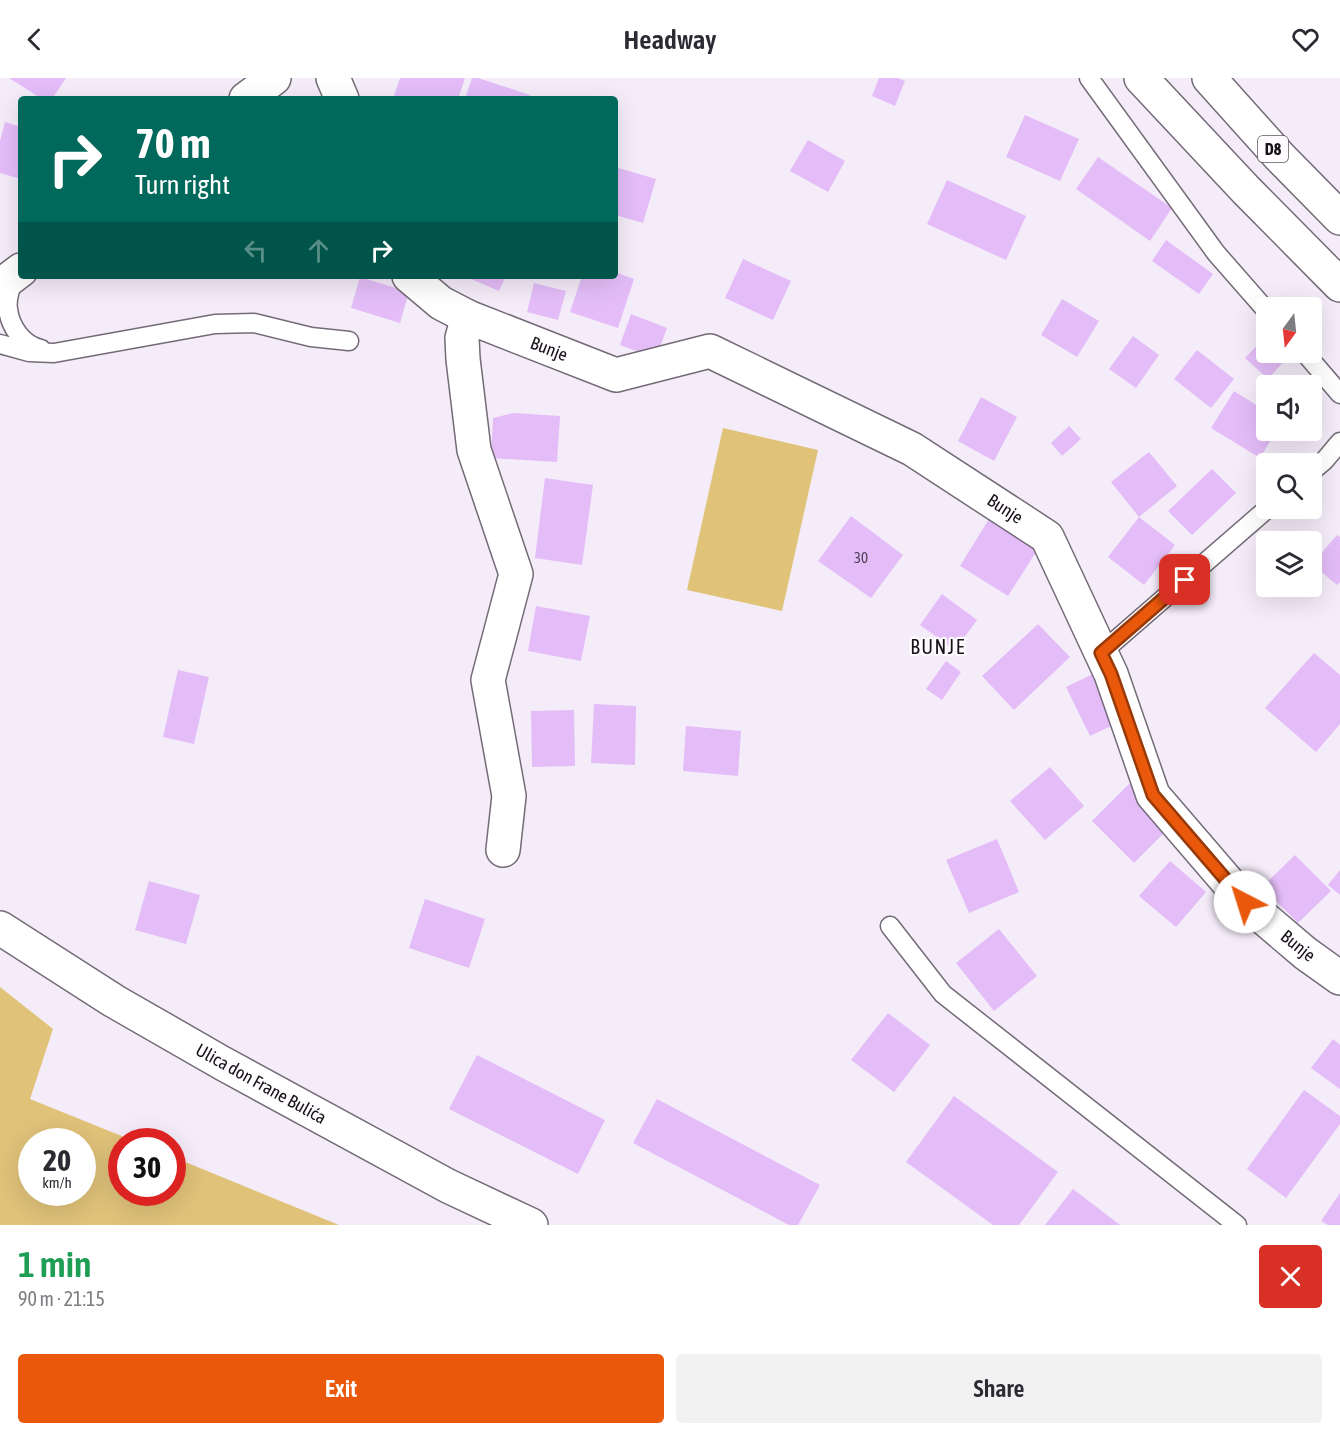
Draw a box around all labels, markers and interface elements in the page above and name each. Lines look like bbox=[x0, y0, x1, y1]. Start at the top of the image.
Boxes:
icon: back bbox=[18, 23, 51, 56]
icon: heart bbox=[1289, 23, 1322, 56]
text: Headway bbox=[624, 24, 716, 55]
text: 70 m bbox=[135, 119, 210, 167]
icon: right bbox=[36, 120, 114, 198]
road number: D8 bbox=[1258, 136, 1288, 162]
text: Turn right bbox=[135, 169, 230, 200]
icon: left bbox=[239, 234, 272, 267]
icon: ahead bbox=[302, 234, 335, 267]
icon: right bbox=[365, 234, 398, 267]
north arrow bbox=[1256, 297, 1322, 363]
map controls bbox=[1256, 297, 1322, 597]
street label: Bunje bbox=[528, 332, 571, 365]
button: sound bbox=[1256, 375, 1322, 441]
button: search bbox=[1256, 453, 1322, 519]
street label: Bunje bbox=[984, 489, 1027, 528]
button: layers bbox=[1256, 531, 1322, 597]
house number: 30 bbox=[854, 549, 868, 566]
pin bbox=[1159, 554, 1210, 605]
icon: arrive bbox=[1168, 563, 1201, 596]
district label: BUNJE bbox=[910, 635, 966, 658]
position arrow bbox=[1213, 870, 1277, 934]
street label: Bunje bbox=[1277, 925, 1320, 966]
street label: Ulica don Frane Bulića bbox=[192, 1039, 330, 1128]
speed limit sign: 30 bbox=[108, 1128, 186, 1206]
text: 20 bbox=[43, 1143, 71, 1177]
text: km/h bbox=[42, 1174, 72, 1191]
text: 1 min bbox=[18, 1243, 92, 1285]
button: close bbox=[1259, 1245, 1322, 1308]
text: 90 m · 21:15 bbox=[18, 1287, 105, 1310]
button: Exit bbox=[18, 1354, 664, 1423]
button: Share bbox=[676, 1354, 1322, 1423]

